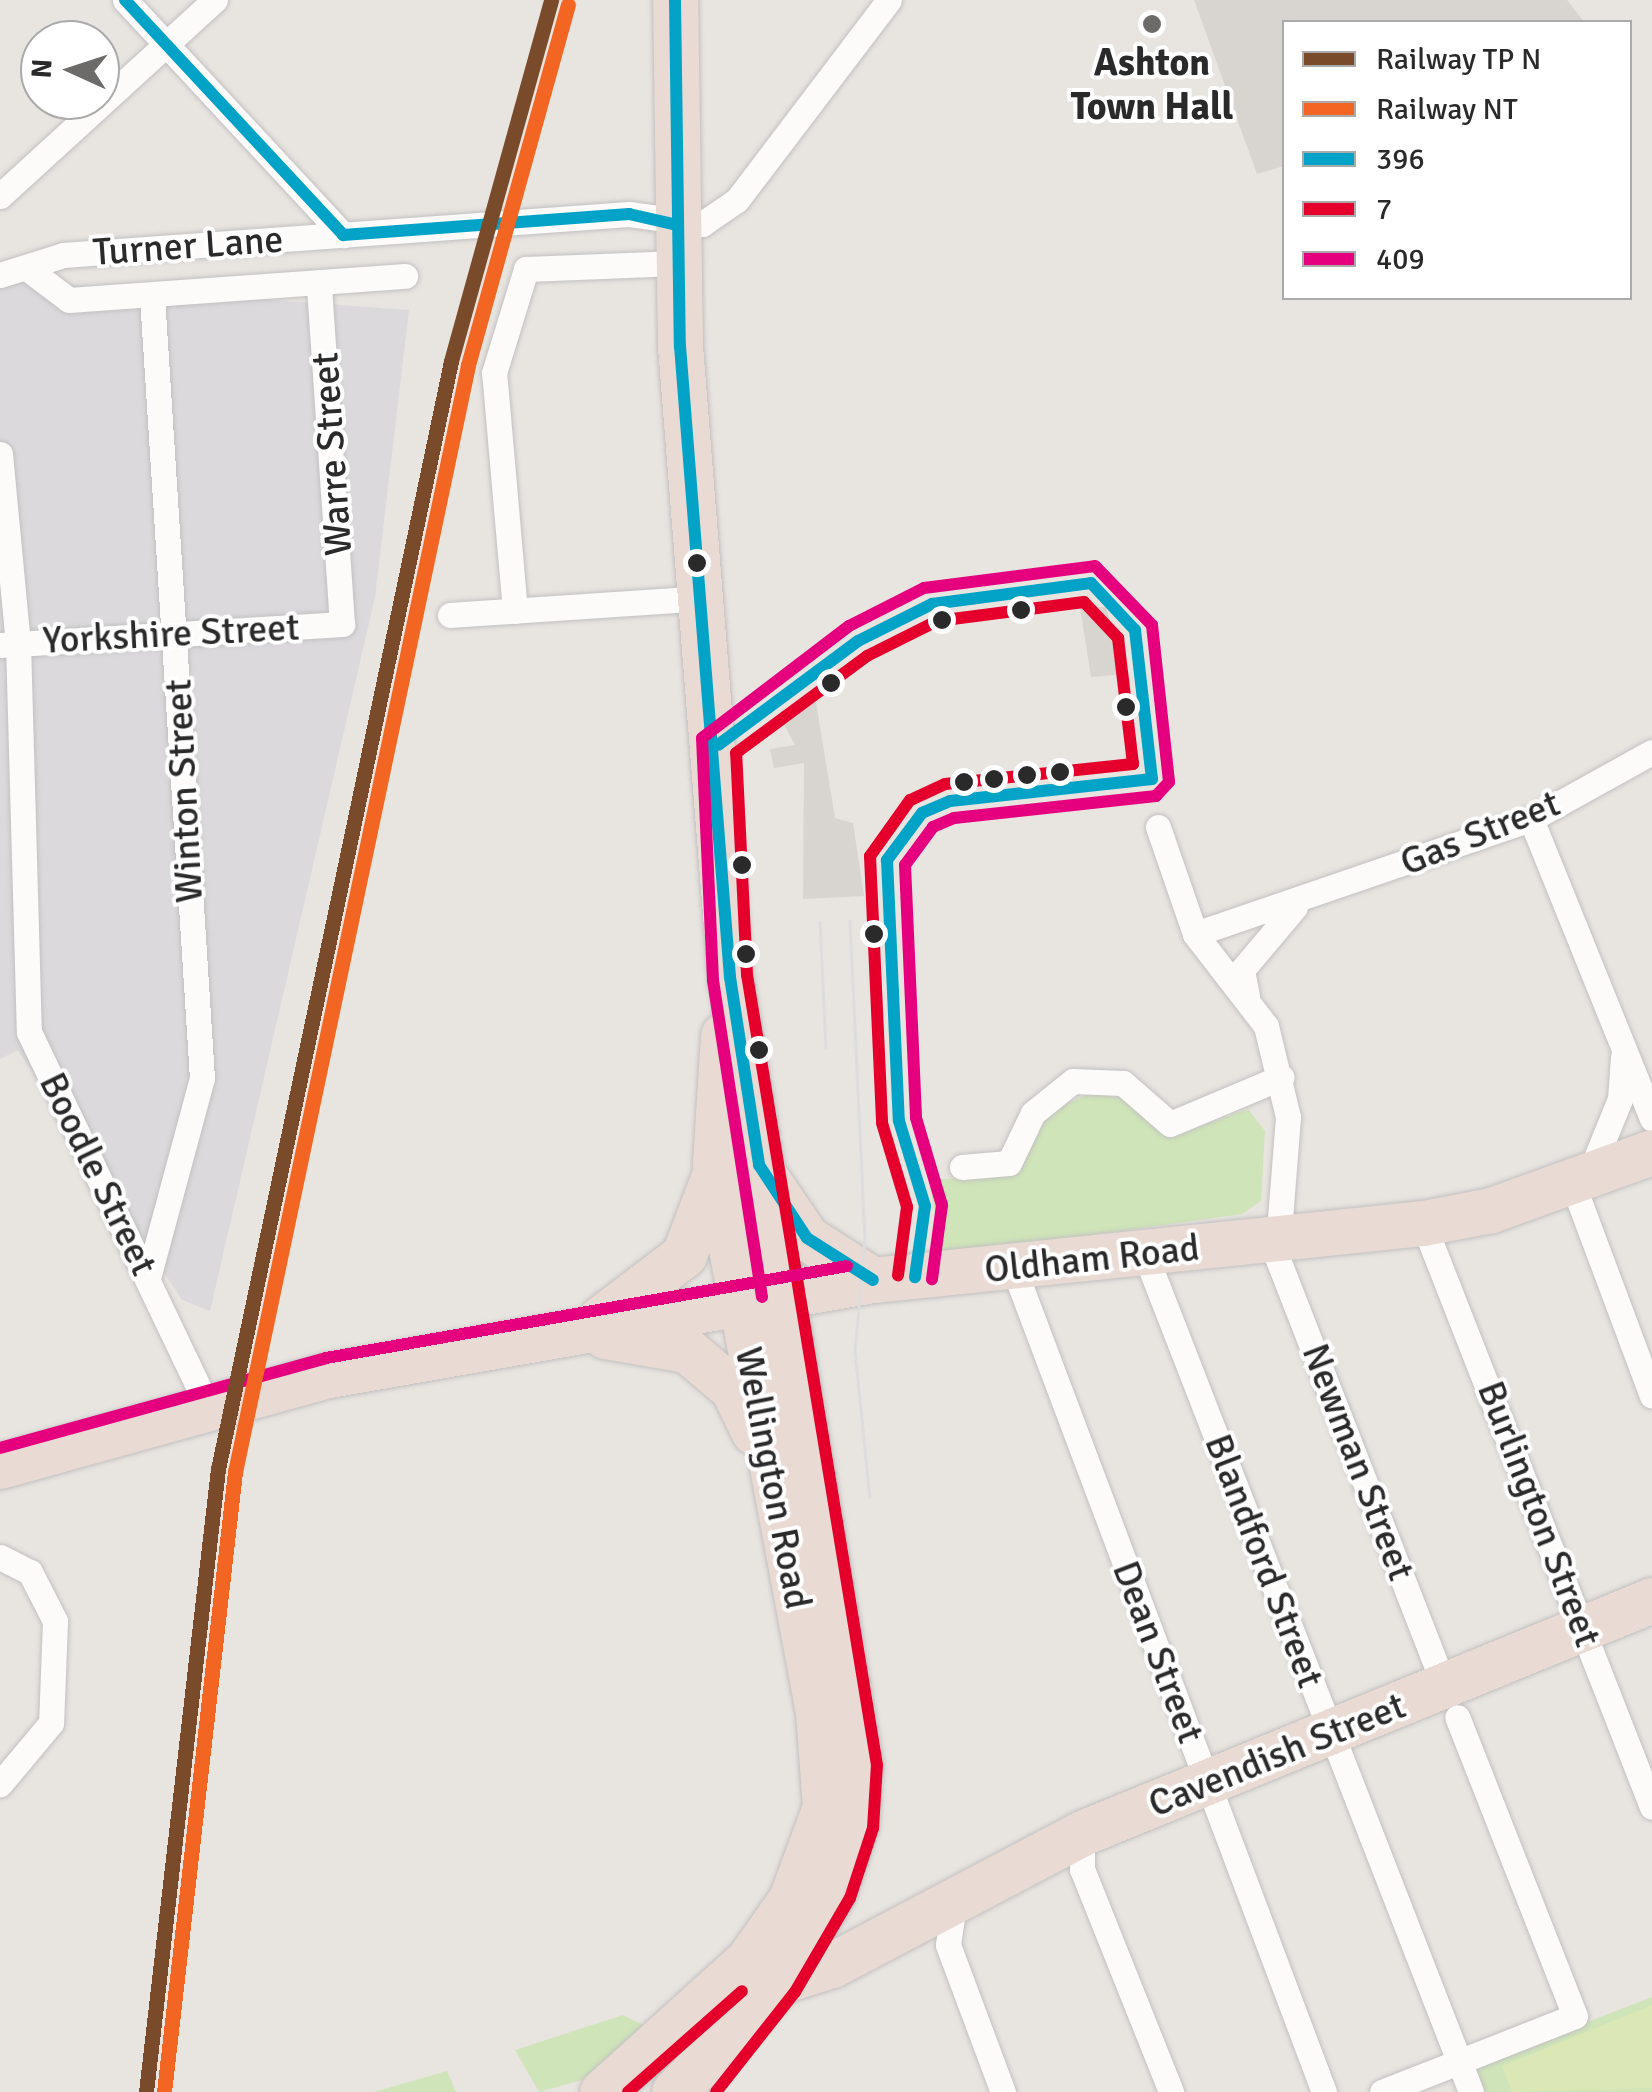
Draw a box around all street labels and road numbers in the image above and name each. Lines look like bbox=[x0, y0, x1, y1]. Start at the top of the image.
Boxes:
street label: Turner Lane bbox=[91, 217, 285, 275]
street label: Warre Street bbox=[302, 351, 362, 557]
street label: Yorkshire Street bbox=[41, 605, 301, 663]
street label: Winton Street bbox=[155, 678, 213, 904]
street label: Gas Street bbox=[1394, 780, 1566, 886]
street label: Boodle Street bbox=[29, 1065, 167, 1283]
street label: Oldham Road bbox=[982, 1225, 1202, 1293]
street label: Newman Street bbox=[1292, 1337, 1424, 1587]
street label: Wellington Road bbox=[725, 1343, 821, 1613]
street label: Burlington Street bbox=[1467, 1375, 1611, 1653]
street label: Blandford Street bbox=[1195, 1428, 1333, 1694]
street label: Dean Street bbox=[1102, 1555, 1214, 1749]
street label: Cavendish Street bbox=[1142, 1683, 1412, 1827]

